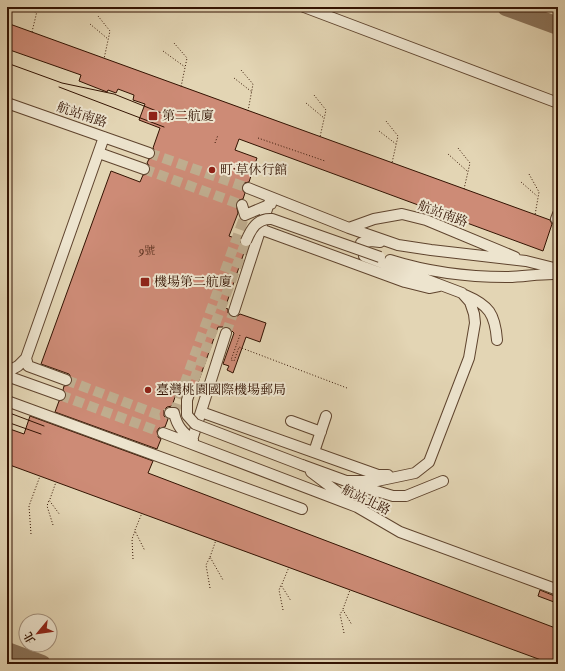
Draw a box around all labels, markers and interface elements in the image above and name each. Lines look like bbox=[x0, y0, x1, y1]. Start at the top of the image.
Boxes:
street label: 航站南路 bbox=[55, 99, 109, 131]
place label: 第二航廈 bbox=[162, 108, 214, 124]
marker: 第二航廈 bbox=[147, 110, 159, 122]
place label: 町·草休行館 bbox=[220, 162, 288, 178]
marker: 町·草休行館 bbox=[207, 165, 217, 175]
street label: 航站南路 bbox=[416, 198, 470, 230]
house number: 9號 bbox=[138, 244, 155, 257]
place label: 機場第二航廈 bbox=[154, 274, 232, 290]
marker: 機場第二航廈 bbox=[139, 276, 151, 288]
place label: 臺灣桃園國際機場郵局 bbox=[156, 382, 286, 398]
marker: 臺灣桃園國際機場郵局 bbox=[143, 385, 153, 395]
street label: 航站北路 bbox=[339, 481, 393, 519]
north arrow bbox=[18, 613, 58, 653]
text: 北 bbox=[21, 630, 38, 646]

